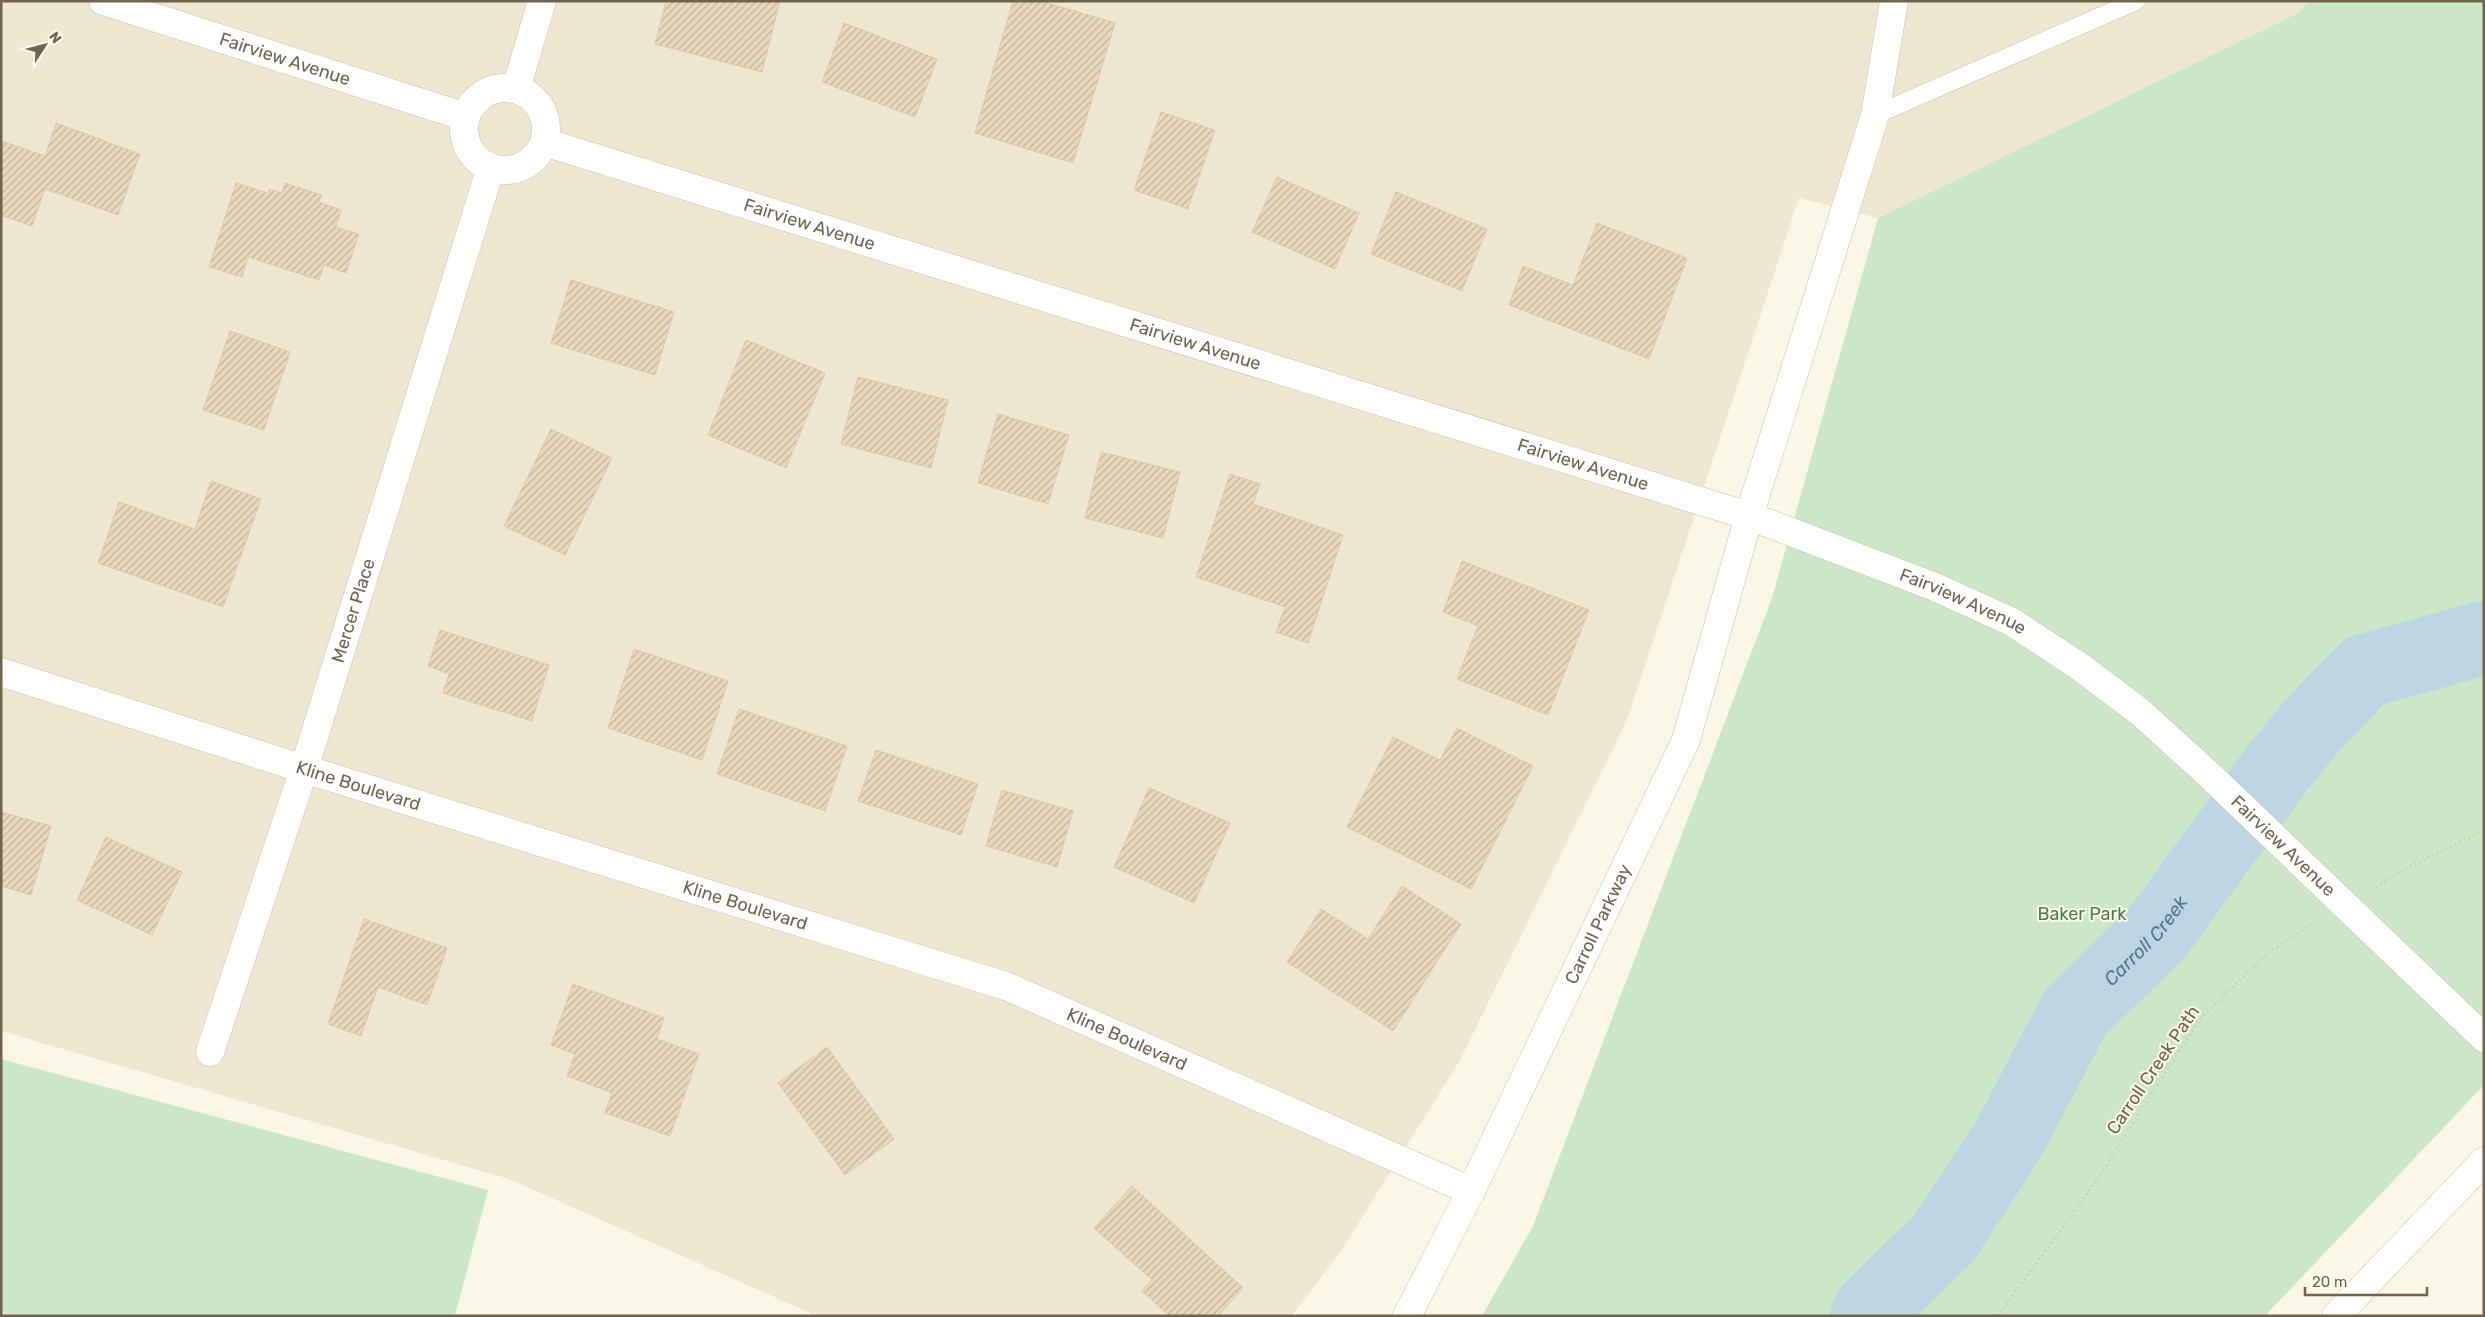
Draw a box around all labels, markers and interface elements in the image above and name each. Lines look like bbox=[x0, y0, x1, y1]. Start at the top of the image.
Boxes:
north arrow bbox=[20, 20, 70, 70]
street label: Fairview Avenue bbox=[217, 28, 353, 90]
text: N bbox=[45, 29, 65, 47]
street label: Fairview Avenue bbox=[741, 194, 878, 255]
street label: Fairview Avenue bbox=[1127, 313, 1264, 375]
street label: Fairview Avenue bbox=[1515, 434, 1651, 495]
street label: Mercer Place bbox=[327, 556, 380, 665]
street label: Fairview Avenue bbox=[1897, 564, 2030, 639]
street label: Kline Boulevard bbox=[293, 756, 423, 815]
street label: Fairview Avenue bbox=[2226, 791, 2340, 901]
street label: Carroll Parkway bbox=[1560, 861, 1636, 988]
street label: Kline Boulevard bbox=[680, 876, 810, 935]
water label: Carroll Creek bbox=[2099, 891, 2192, 990]
park label: Baker Park bbox=[2037, 903, 2127, 925]
street label: Carroll Creek Path bbox=[2102, 1001, 2204, 1139]
street label: Kline Boulevard bbox=[1063, 1003, 1190, 1075]
scale bar bbox=[2305, 1264, 2428, 1296]
text: 20 m bbox=[2312, 1273, 2347, 1291]

